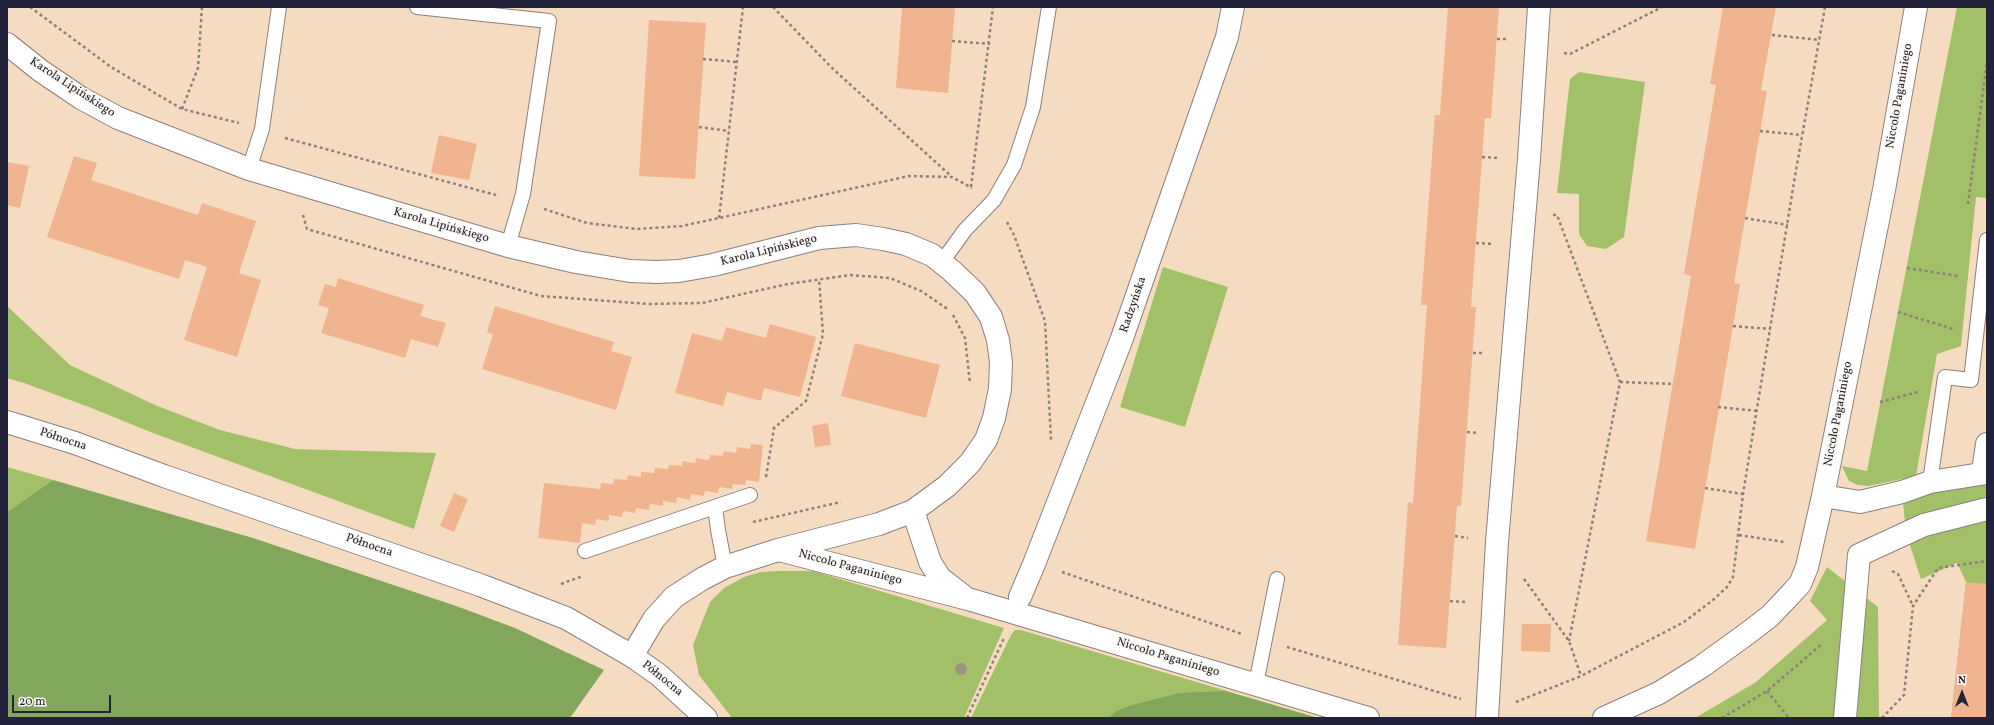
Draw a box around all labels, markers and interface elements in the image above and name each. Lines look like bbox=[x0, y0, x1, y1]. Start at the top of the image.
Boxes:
street label: Niccolo Paganiniego bbox=[1884, 42, 1916, 150]
street label: Karola Lipińskiego bbox=[27, 55, 117, 121]
street label: Karola Lipińskiego bbox=[392, 205, 490, 247]
street label: Karola Lipińskiego bbox=[719, 232, 819, 270]
street label: Radzyńska bbox=[1118, 275, 1150, 335]
street label: Niccolo Paganiniego bbox=[1822, 360, 1856, 468]
street label: Północna bbox=[38, 426, 88, 454]
street label: Północna bbox=[344, 531, 394, 561]
street label: Niccolo Paganiniego bbox=[797, 547, 903, 589]
street label: Niccolo Paganiniego bbox=[1115, 636, 1221, 680]
street label: Północna bbox=[639, 658, 685, 700]
north arrow bbox=[1942, 673, 1982, 713]
text: N bbox=[1958, 673, 1966, 688]
scale bar bbox=[14, 687, 113, 713]
text: 20 m bbox=[19, 694, 46, 710]

